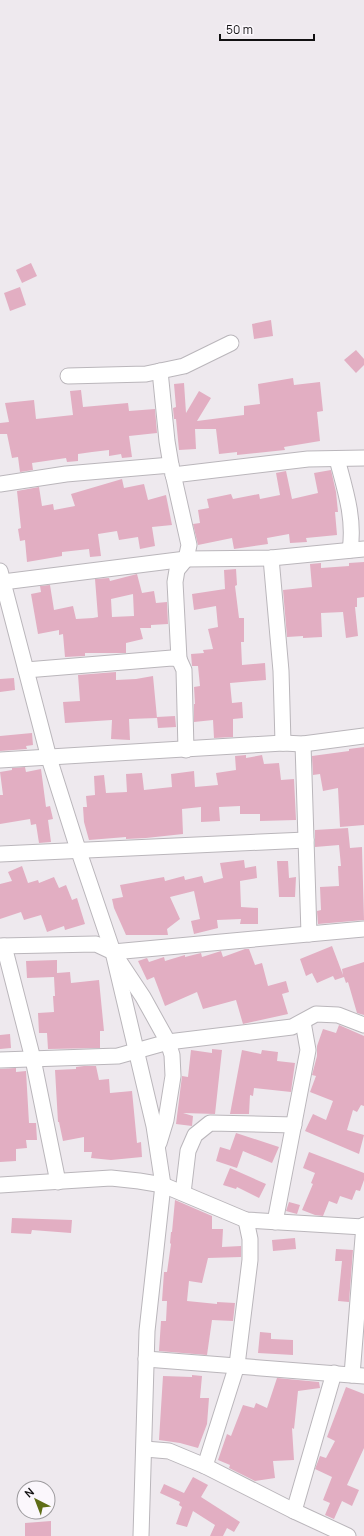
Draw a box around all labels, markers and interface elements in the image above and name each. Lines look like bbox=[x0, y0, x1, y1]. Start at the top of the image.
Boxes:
scale bar bbox=[220, 16, 314, 42]
text: 50 m bbox=[226, 21, 253, 38]
north arrow bbox=[16, 1480, 56, 1520]
text: N bbox=[21, 1484, 37, 1500]

